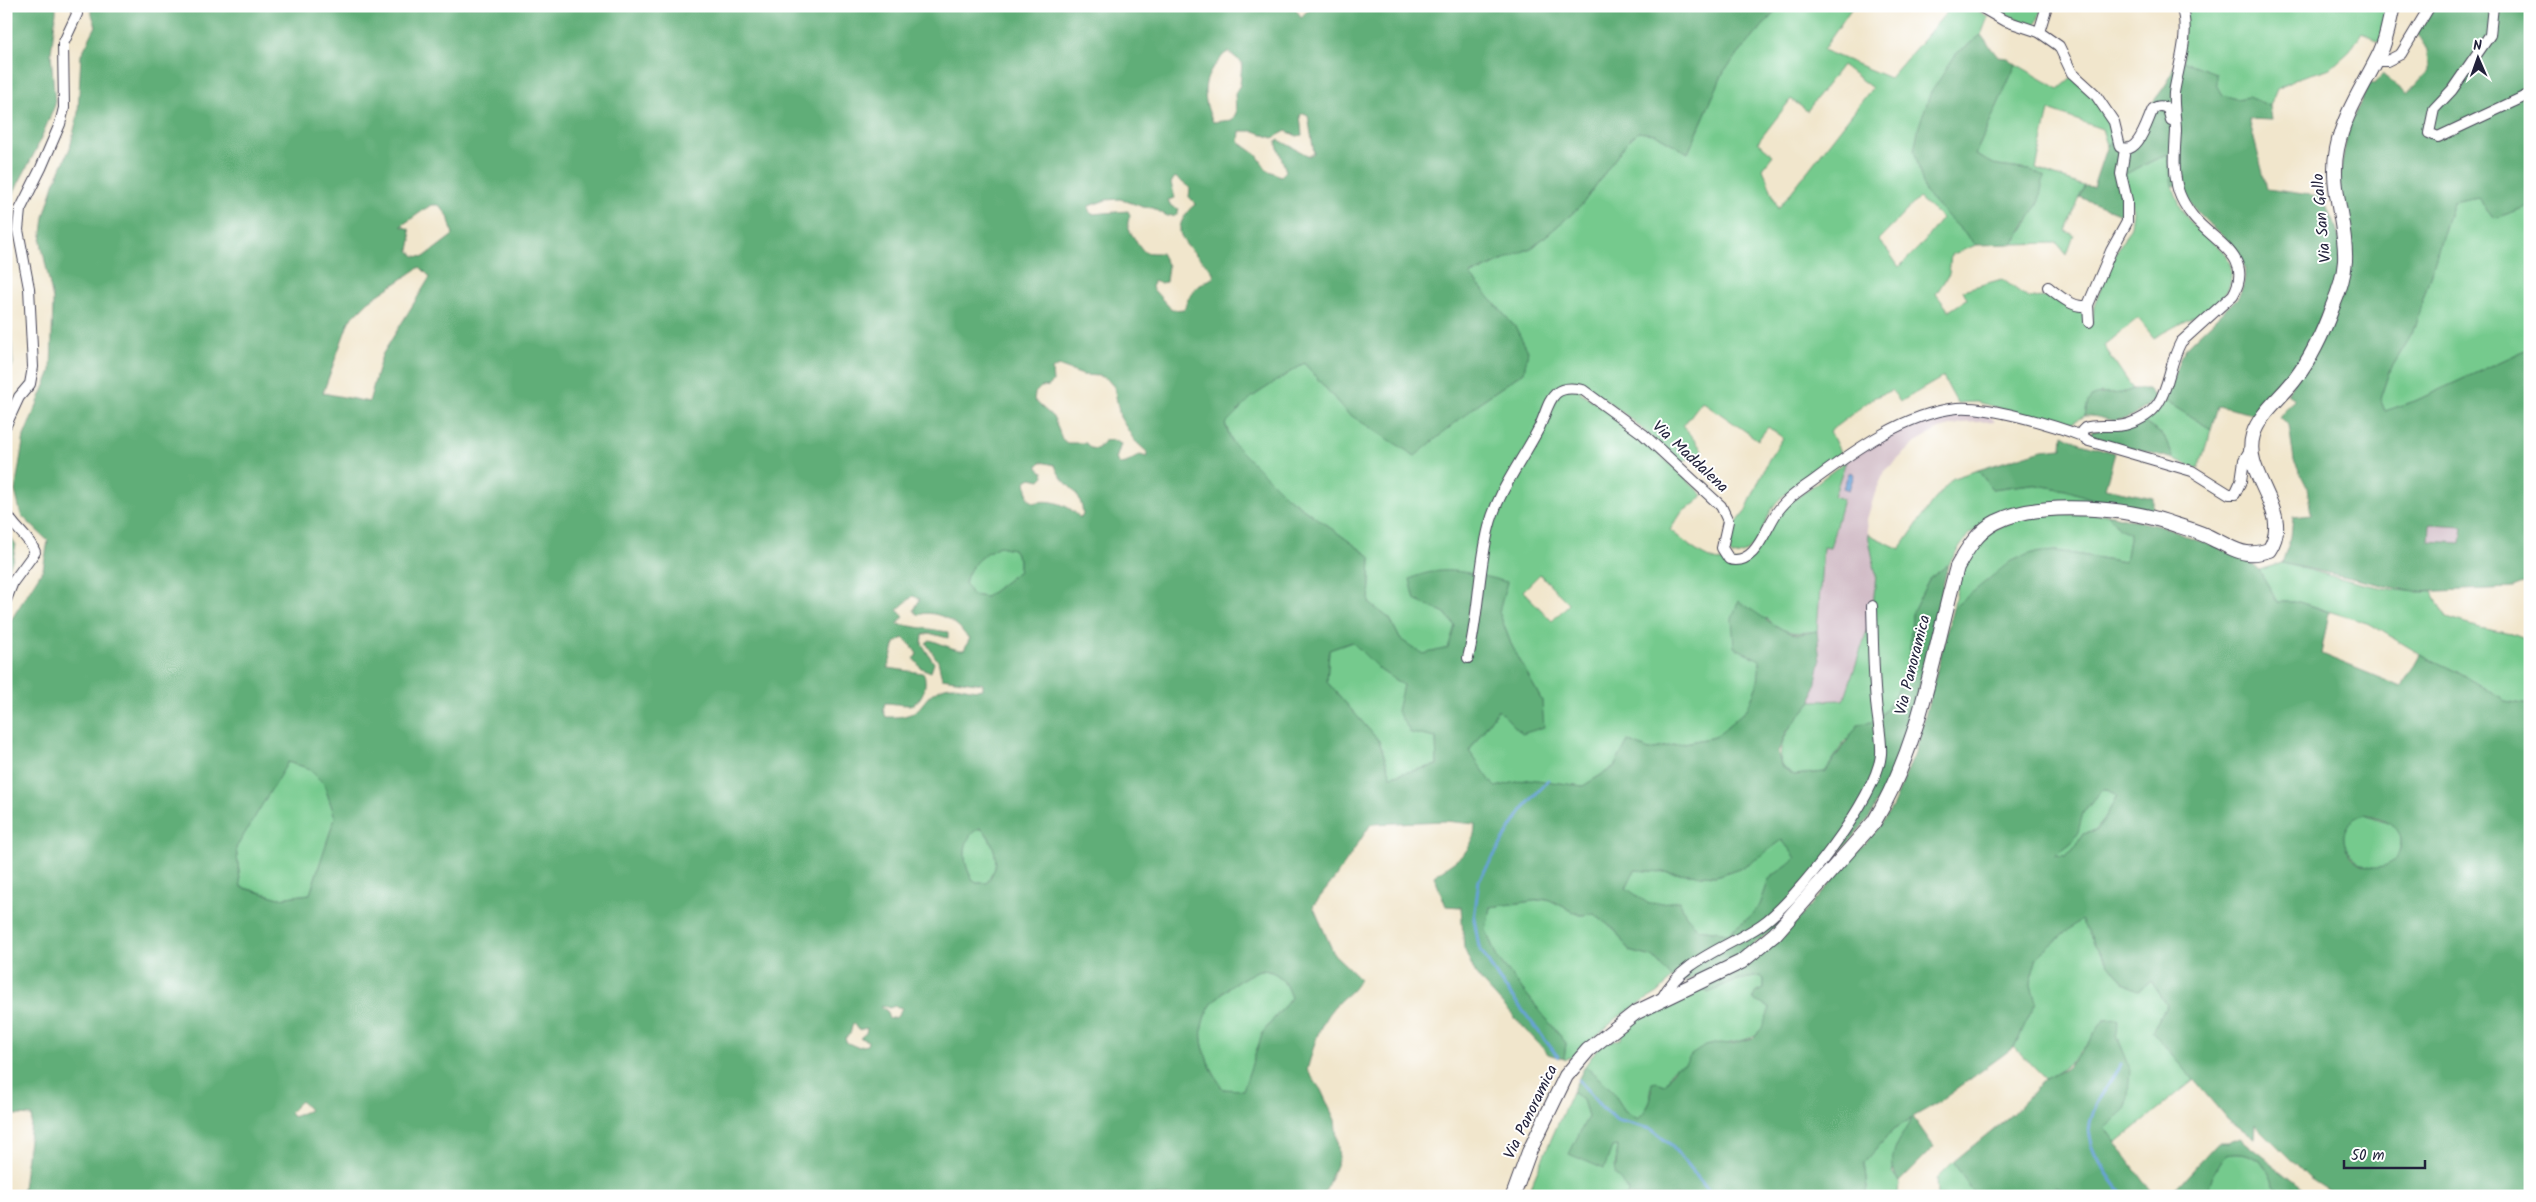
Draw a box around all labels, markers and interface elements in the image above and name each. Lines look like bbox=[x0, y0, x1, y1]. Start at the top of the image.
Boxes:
north arrow bbox=[2454, 32, 2504, 82]
text: N bbox=[2473, 35, 2483, 57]
street label: Via San Gallo bbox=[2306, 172, 2338, 264]
street label: Via Maddalena bbox=[1646, 415, 1734, 499]
street label: Via Panoramica bbox=[1889, 612, 1937, 718]
street label: Via Panoramica bbox=[1497, 1061, 1565, 1163]
scale bar bbox=[2344, 1137, 2425, 1169]
text: 50 m bbox=[2351, 1144, 2385, 1168]

